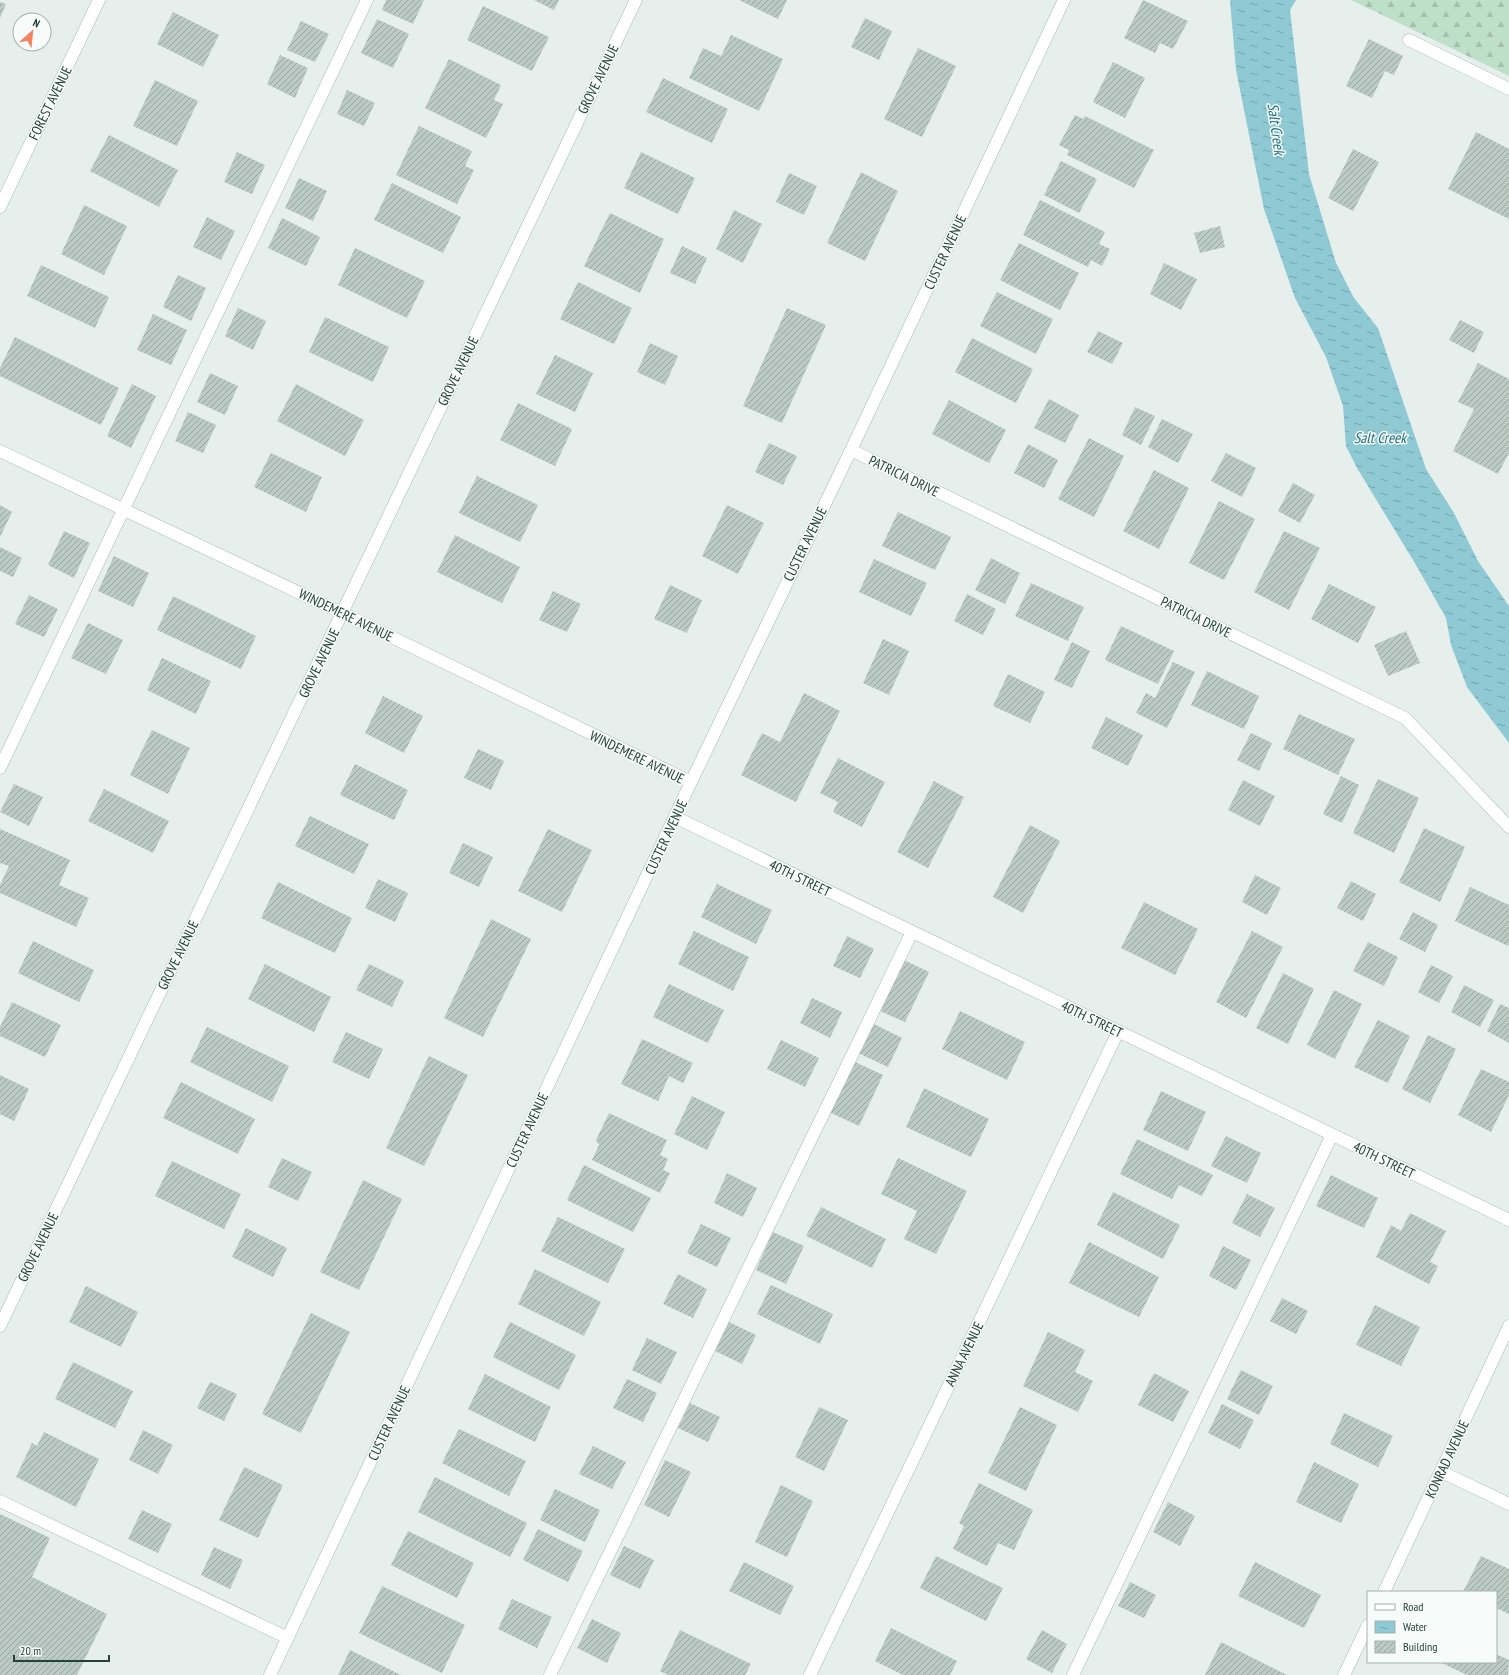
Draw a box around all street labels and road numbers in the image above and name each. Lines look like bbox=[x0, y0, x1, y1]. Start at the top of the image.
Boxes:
street label: GROVE AVENUE bbox=[573, 41, 623, 117]
street label: FOREST AVENUE bbox=[24, 63, 76, 143]
street label: CUSTER AVENUE bbox=[920, 212, 970, 292]
street label: GROVE AVENUE bbox=[433, 333, 483, 409]
street label: PATRICIA DRIVE bbox=[866, 451, 942, 501]
street label: CUSTER AVENUE bbox=[779, 504, 831, 584]
street label: WINDEMERE AVENUE bbox=[296, 584, 396, 646]
street label: PATRICIA DRIVE bbox=[1158, 592, 1234, 642]
street label: GROVE AVENUE bbox=[294, 625, 344, 701]
street label: WINDEMERE AVENUE bbox=[587, 726, 687, 788]
street label: CUSTER AVENUE bbox=[641, 797, 691, 877]
street label: 40TH STREET bbox=[766, 855, 835, 901]
street label: GROVE AVENUE bbox=[153, 917, 203, 993]
street label: 40TH STREET bbox=[1058, 996, 1127, 1042]
street label: CUSTER AVENUE bbox=[502, 1090, 552, 1170]
street label: 40TH STREET bbox=[1350, 1137, 1419, 1183]
street label: GROVE AVENUE bbox=[13, 1209, 63, 1285]
street label: ANNA AVENUE bbox=[941, 1319, 987, 1389]
street label: CUSTER AVENUE bbox=[364, 1383, 414, 1463]
street label: KONRAD AVENUE bbox=[1421, 1417, 1473, 1501]

